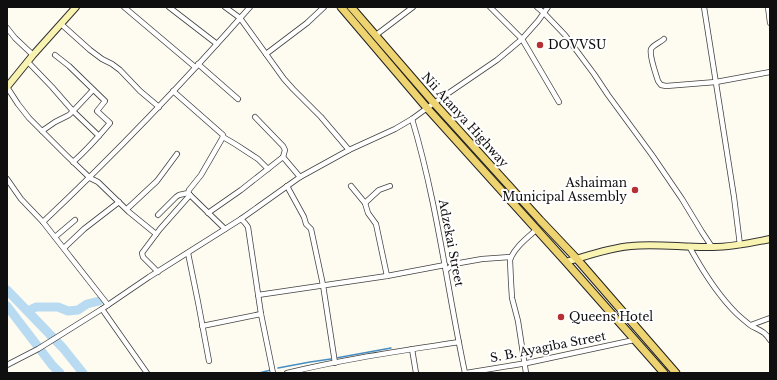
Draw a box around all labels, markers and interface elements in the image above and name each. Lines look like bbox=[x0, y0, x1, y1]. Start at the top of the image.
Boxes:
place label: DOVVSU bbox=[548, 37, 606, 52]
marker: DOVVSU bbox=[535, 40, 545, 50]
street label: Nii Atanya Highway bbox=[419, 69, 512, 170]
place label: Ashaiman Municipal Assembly bbox=[502, 175, 627, 204]
marker: Ashaiman Municipal Assembly bbox=[630, 185, 640, 195]
street label: Adzekai Street bbox=[436, 197, 467, 288]
place label: Queens Hotel bbox=[569, 309, 653, 324]
marker: Queens Hotel bbox=[556, 312, 566, 322]
street label: S. B. Ayagiba Street bbox=[489, 328, 608, 365]

